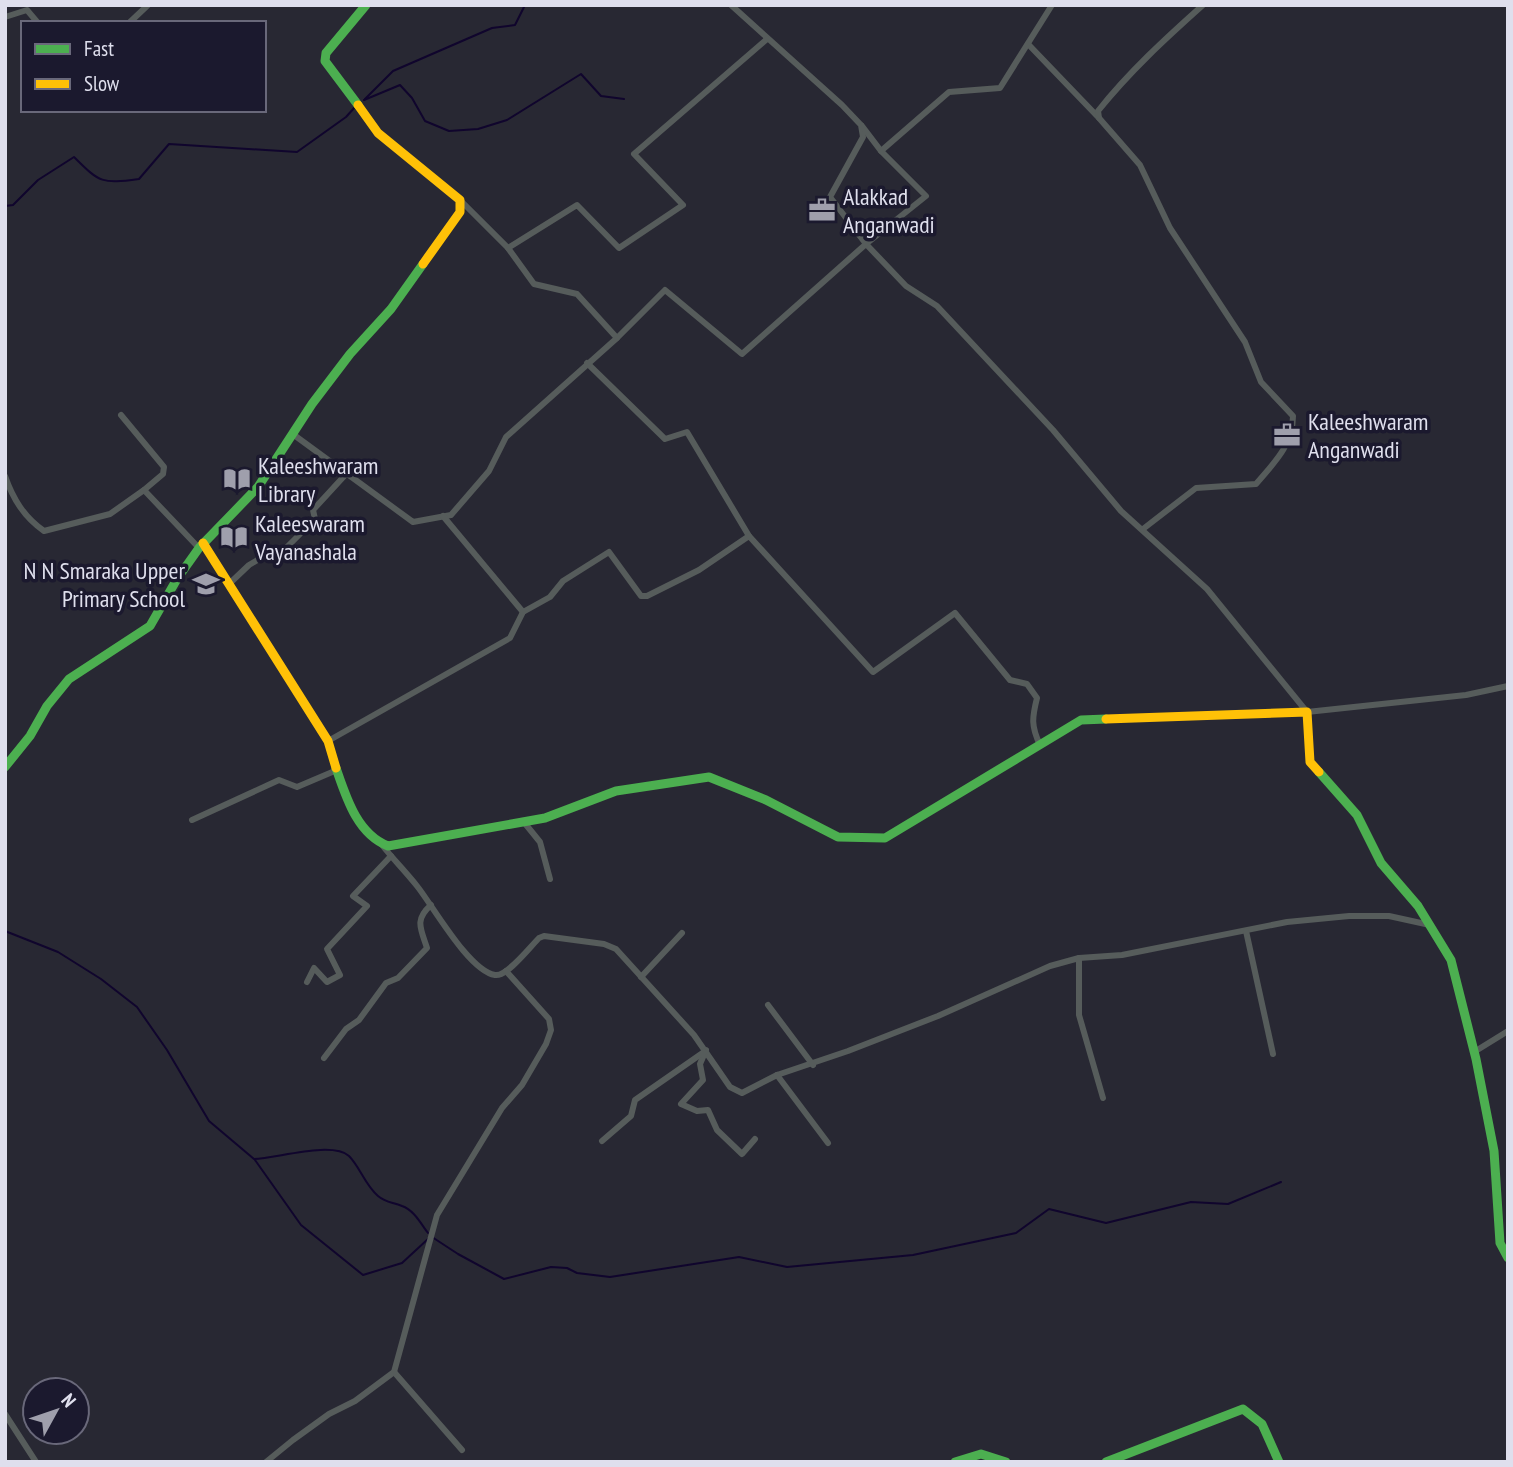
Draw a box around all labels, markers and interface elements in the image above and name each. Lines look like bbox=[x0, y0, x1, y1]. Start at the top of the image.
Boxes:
legend bbox=[21, 21, 266, 112]
text: Fast bbox=[84, 35, 114, 62]
text: Slow bbox=[84, 70, 120, 97]
place label: Alakkad Anganwadi bbox=[843, 181, 935, 240]
office icon: Alakkad Anganwadi bbox=[807, 195, 837, 225]
place label: Kaleeshwaram Anganwadi bbox=[1308, 406, 1428, 465]
office icon: Kaleeshwaram Anganwadi bbox=[1272, 420, 1302, 450]
place label: Kaleeshwaram Library bbox=[258, 450, 378, 509]
library icon: Kaleeshwaram Library bbox=[222, 464, 252, 494]
place label: Kaleeswaram Vayanashala bbox=[254, 508, 365, 567]
library icon: Kaleeswaram Vayanashala bbox=[219, 522, 249, 552]
place label: N N Smaraka Upper Primary School bbox=[23, 555, 185, 614]
school or university icon: N N Smaraka Upper Primary School bbox=[191, 569, 221, 599]
north arrow bbox=[21, 1376, 91, 1446]
text: N bbox=[57, 1388, 82, 1412]

